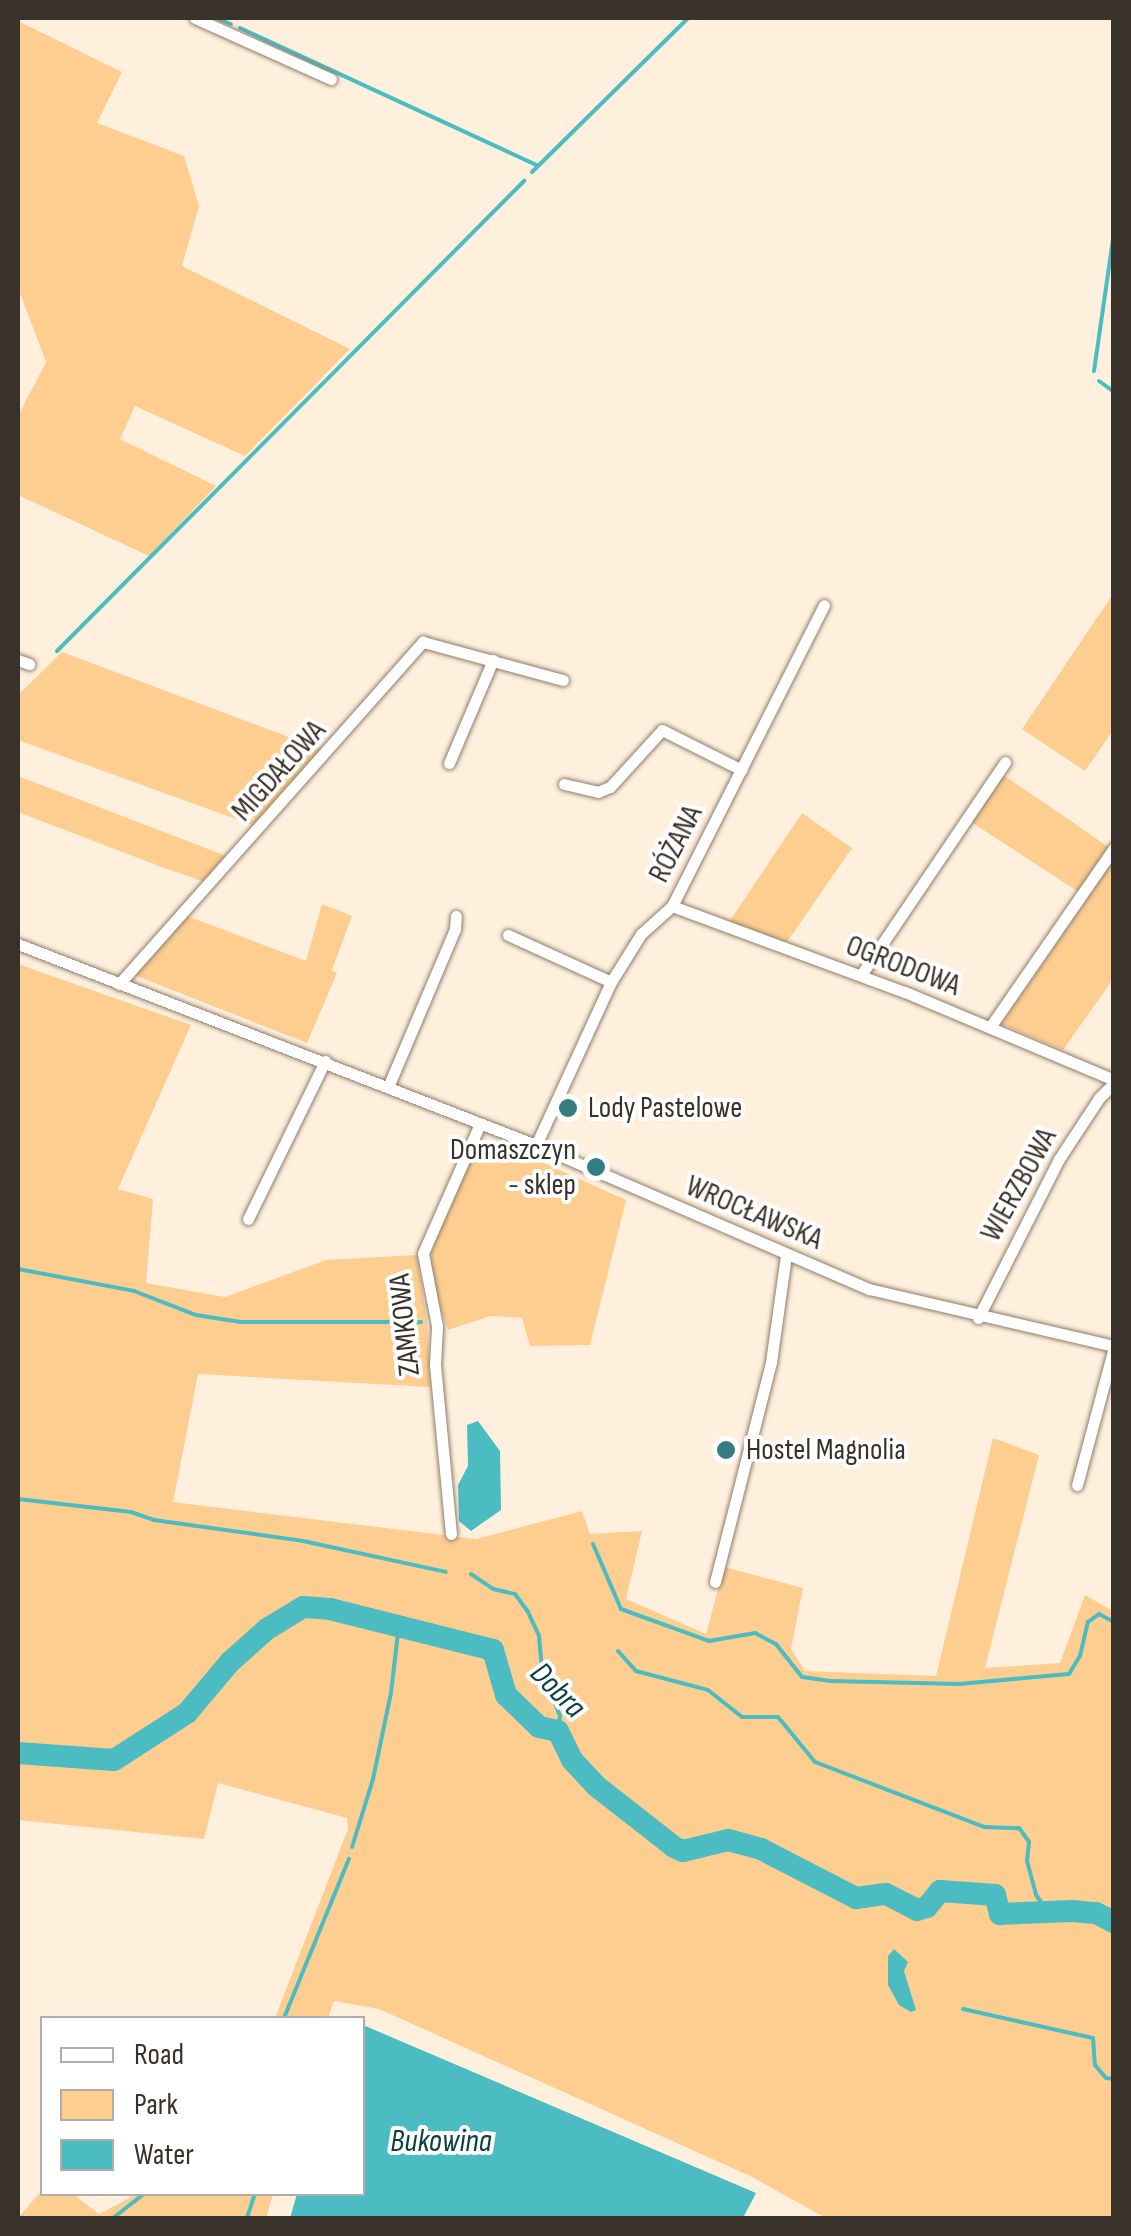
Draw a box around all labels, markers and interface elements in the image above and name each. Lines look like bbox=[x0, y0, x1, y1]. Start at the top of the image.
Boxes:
street label: MIGDAŁOWA bbox=[224, 713, 334, 829]
street label: RÓŻANA bbox=[641, 799, 711, 889]
street label: OGRODOWA bbox=[841, 928, 965, 1004]
place label: Lody Pastelowe bbox=[588, 1090, 742, 1126]
marker: Lody Pastelowe bbox=[557, 1097, 579, 1119]
street label: WIERZBOWA bbox=[973, 1122, 1065, 1248]
place label: Domaszczyn - sklep bbox=[450, 1132, 576, 1202]
marker: Domaszczyn - sklep bbox=[585, 1156, 607, 1178]
street label: WROCŁAWSKA bbox=[680, 1168, 828, 1258]
street label: ZAMKOWA bbox=[382, 1272, 428, 1378]
place label: Hostel Magnolia bbox=[746, 1432, 906, 1468]
marker: Hostel Magnolia bbox=[715, 1439, 737, 1461]
water label: Dobra bbox=[521, 1655, 593, 1727]
legend bbox=[40, 2016, 365, 2196]
text: Road bbox=[134, 2037, 184, 2073]
text: Park bbox=[134, 2087, 178, 2123]
water label: Bukowina bbox=[390, 2123, 492, 2161]
text: Water bbox=[134, 2137, 194, 2173]

